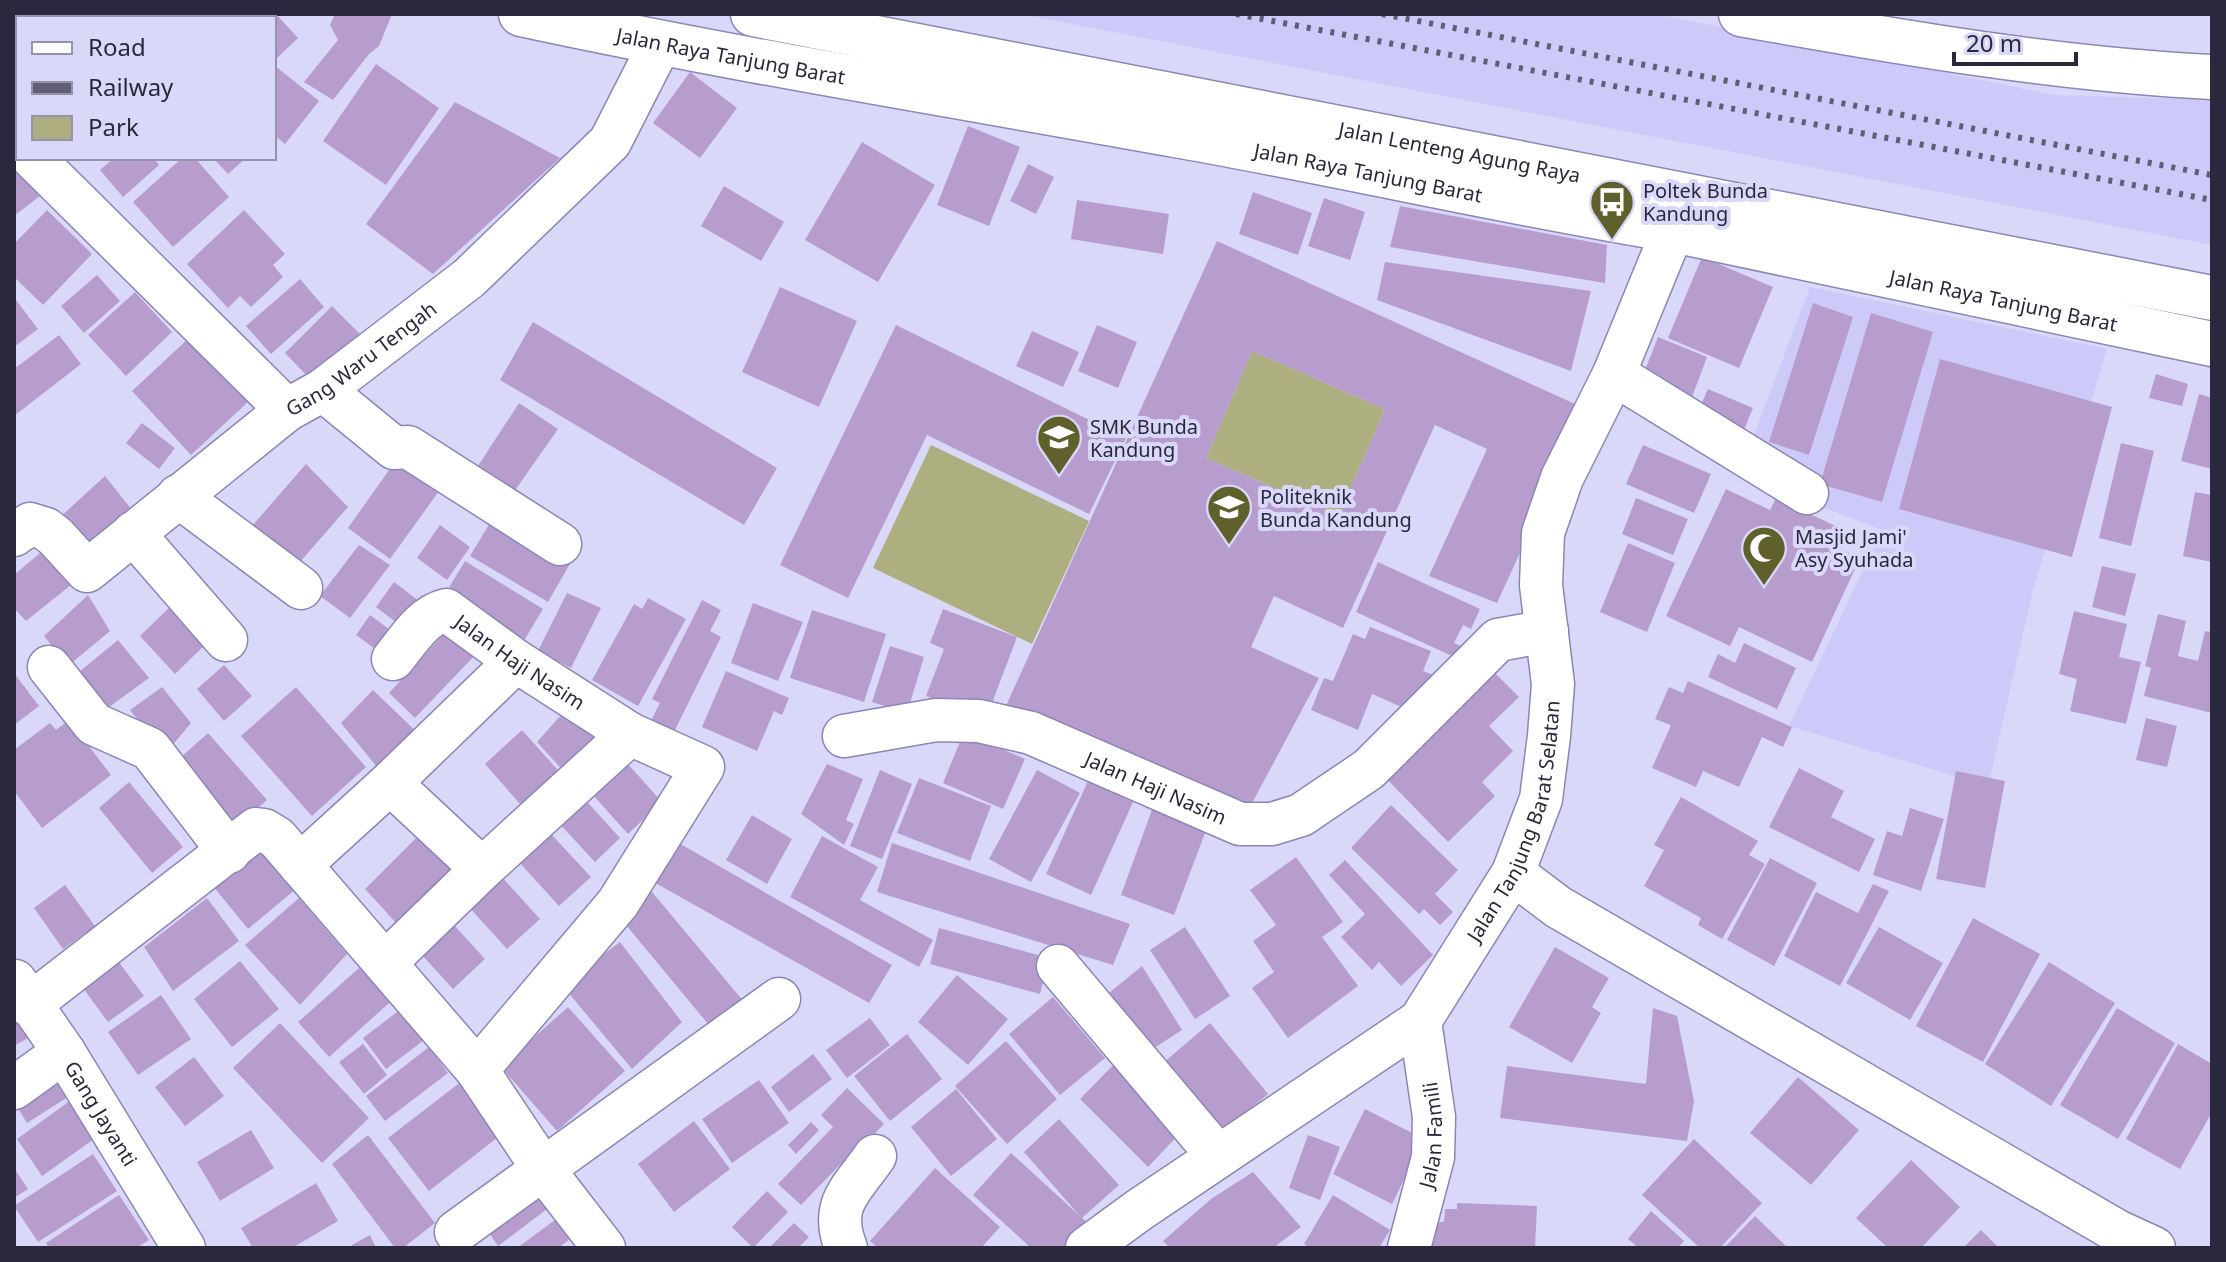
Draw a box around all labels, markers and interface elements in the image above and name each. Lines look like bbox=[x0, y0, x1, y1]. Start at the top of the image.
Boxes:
legend bbox=[16, 16, 276, 160]
scale bar bbox=[1954, 16, 2076, 66]
street label: Jalan Raya Tanjung Barat bbox=[612, 20, 847, 90]
text: 20 m bbox=[1966, 26, 2022, 59]
text: Road bbox=[88, 30, 146, 63]
text: Railway bbox=[88, 70, 174, 103]
text: Park bbox=[88, 110, 139, 143]
street label: Jalan Lenteng Agung Raya bbox=[1335, 114, 1583, 188]
street label: Jalan Raya Tanjung Barat bbox=[1250, 136, 1485, 208]
place label: Poltek Bunda Kandung bbox=[1643, 177, 1768, 227]
bus stop icon: Poltek Bunda Kandung bbox=[1588, 178, 1636, 241]
street label: Jalan Raya Tanjung Barat bbox=[1885, 262, 2120, 337]
street label: Gang Waru Tengah bbox=[281, 295, 442, 422]
school or university icon: SMK Bunda Kandung bbox=[1035, 413, 1083, 476]
place label: SMK Bunda Kandung bbox=[1090, 413, 1198, 463]
school or university icon: Politeknik Bunda Kandung bbox=[1205, 483, 1253, 546]
place label: Politeknik Bunda Kandung bbox=[1260, 483, 1412, 533]
place label: Masjid Jami' Asy Syuhada bbox=[1795, 523, 1913, 573]
mosque icon: Masjid Jami' Asy Syuhada bbox=[1740, 524, 1788, 587]
street label: Jalan Haji Nasim bbox=[448, 606, 591, 715]
street label: Jalan Tanjung Barat Selatan bbox=[1459, 699, 1565, 948]
street label: Jalan Haji Nasim bbox=[1079, 744, 1231, 830]
street label: Gang Jayanti bbox=[59, 1056, 144, 1171]
street label: Jalan Famili bbox=[1411, 1080, 1448, 1193]

